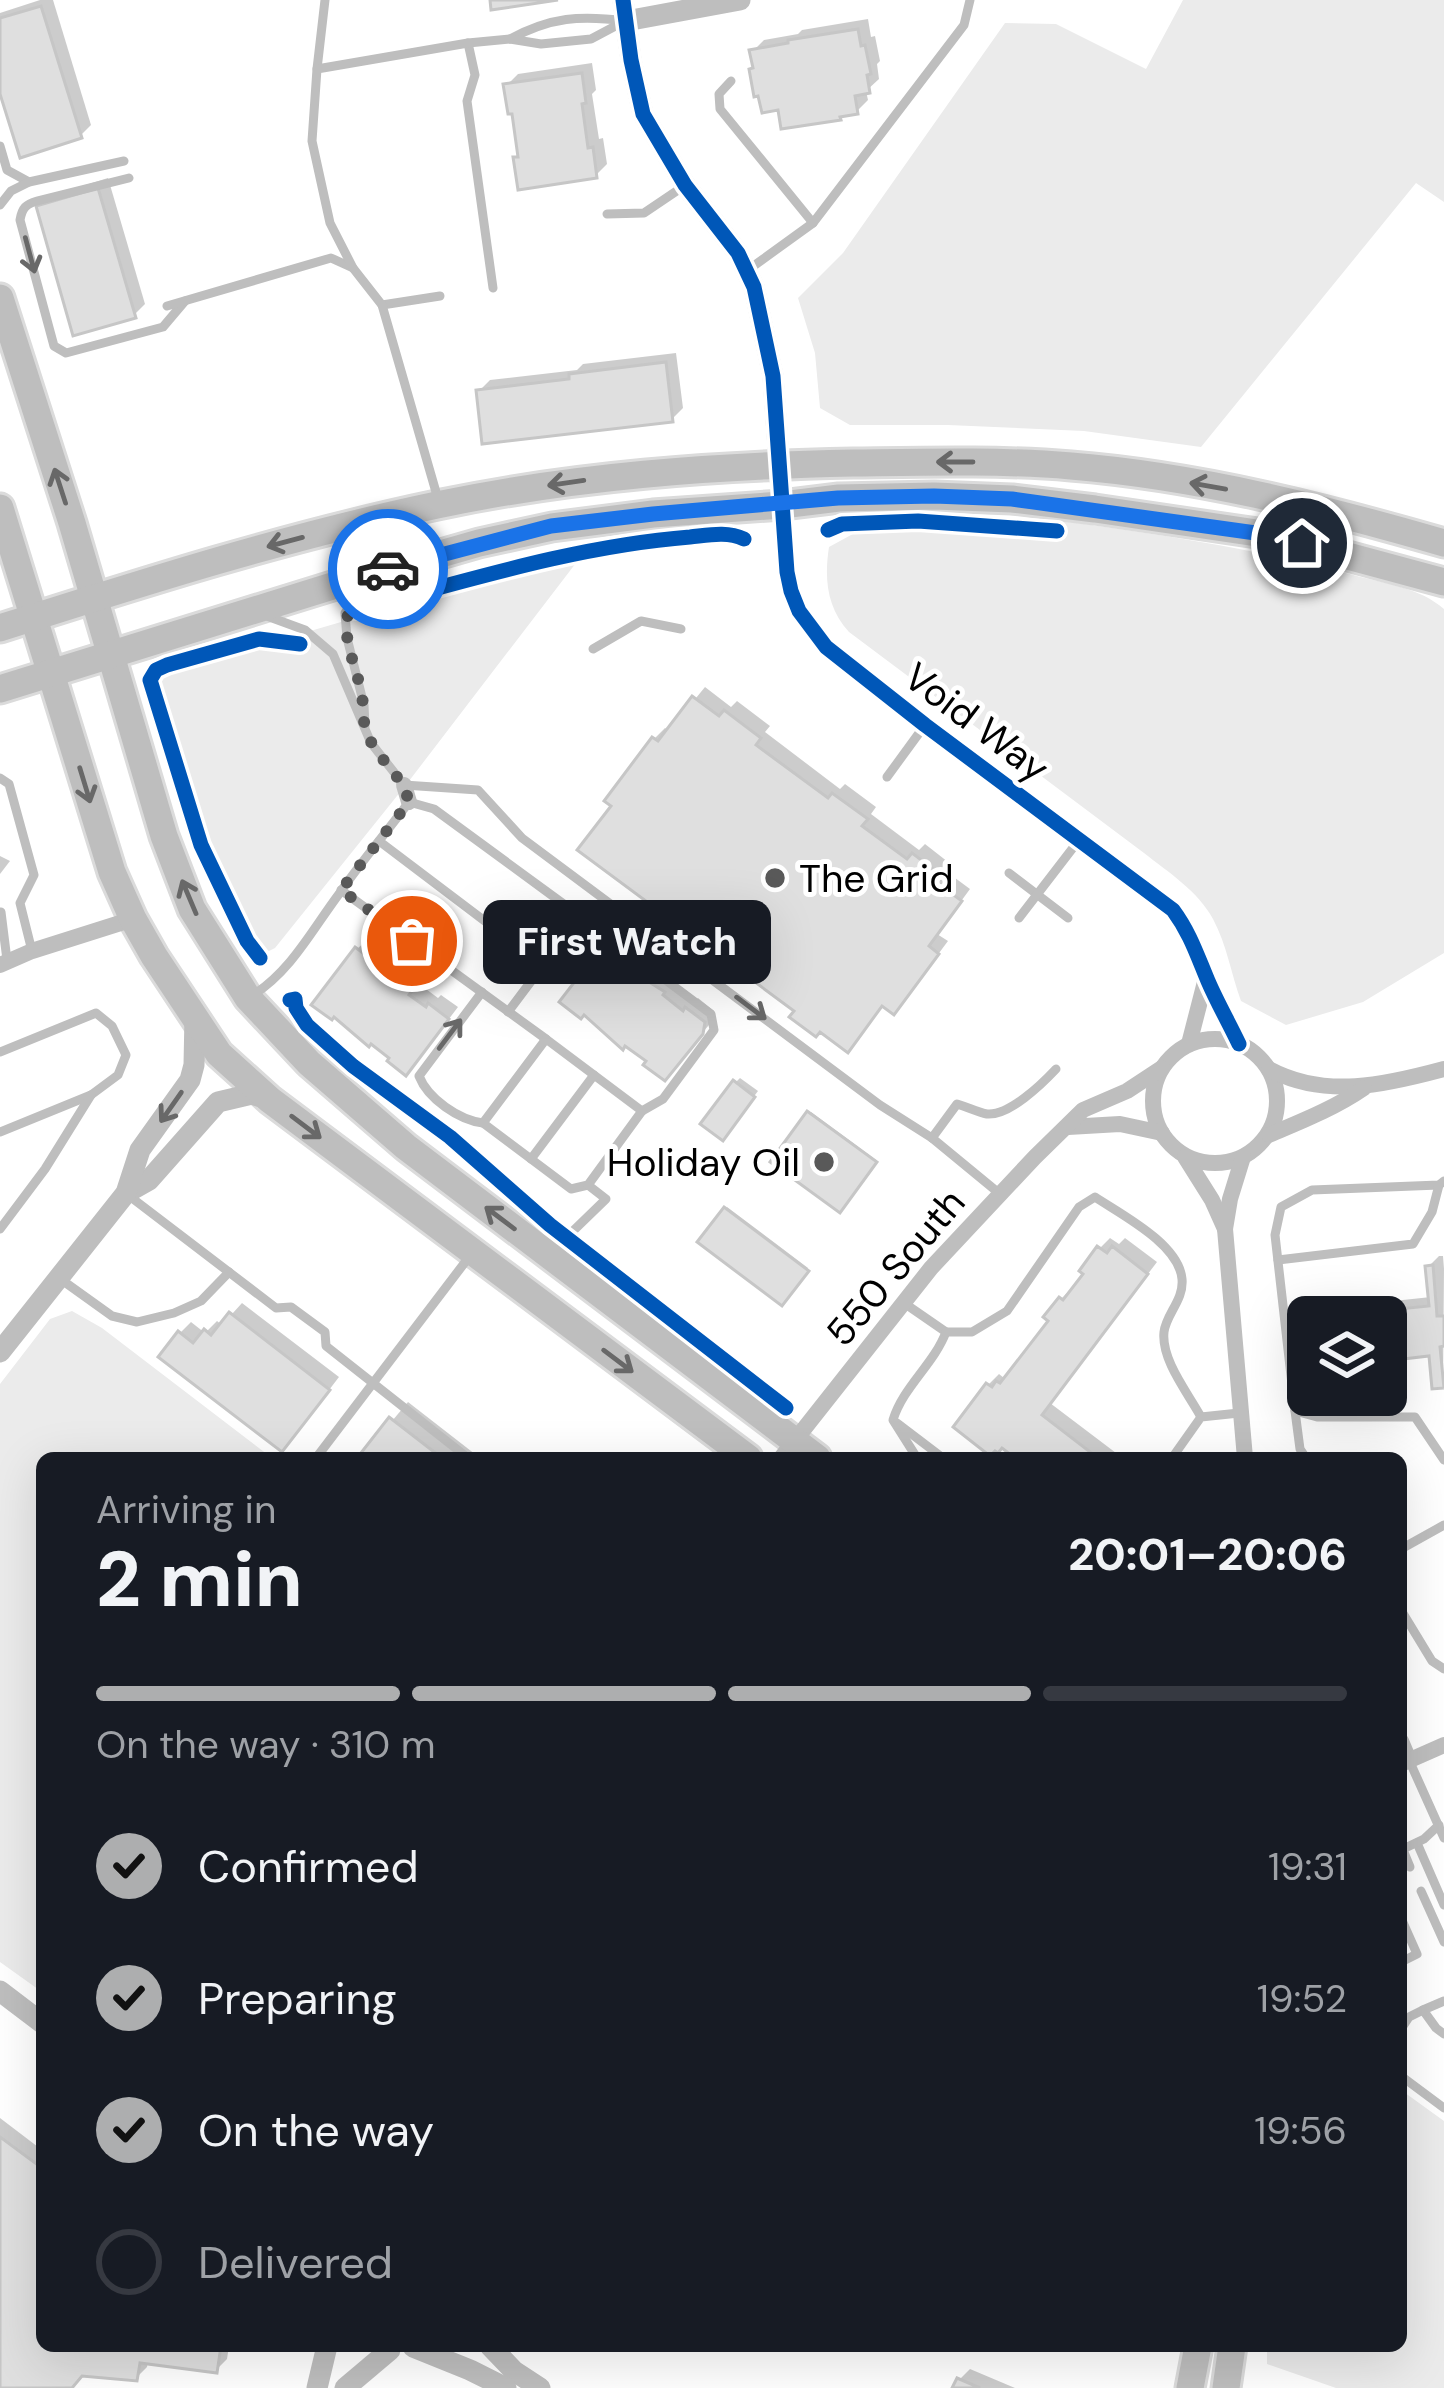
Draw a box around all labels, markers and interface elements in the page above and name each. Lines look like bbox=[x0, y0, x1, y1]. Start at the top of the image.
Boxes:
one-way arrow bbox=[20, 235, 42, 273]
one-way arrow bbox=[936, 450, 975, 473]
one-way arrow bbox=[48, 468, 70, 506]
one-way arrow bbox=[547, 472, 586, 495]
one-way arrow bbox=[1189, 474, 1228, 497]
pin bbox=[1251, 492, 1353, 594]
courier bbox=[328, 509, 448, 629]
icon: home bbox=[1269, 510, 1335, 576]
one-way arrow bbox=[266, 533, 304, 555]
icon: car bbox=[355, 536, 421, 602]
street label: Void Way bbox=[894, 651, 1060, 794]
one-way arrow bbox=[75, 765, 97, 803]
place label: The Grid bbox=[799, 853, 954, 904]
marker: The Grid bbox=[762, 865, 788, 891]
one-way arrow bbox=[176, 880, 198, 916]
pin bbox=[361, 890, 463, 992]
callout: First Watch bbox=[484, 899, 772, 983]
icon: bag bbox=[379, 908, 445, 974]
text: First Watch bbox=[517, 916, 737, 967]
one-way arrow bbox=[734, 995, 767, 1020]
one-way arrow bbox=[437, 1018, 463, 1051]
one-way arrow bbox=[158, 1090, 184, 1123]
one-way arrow bbox=[289, 1113, 322, 1139]
place label: Holiday Oil bbox=[607, 1137, 800, 1188]
marker: Holiday Oil bbox=[811, 1149, 837, 1175]
street label: 550 South bbox=[815, 1178, 976, 1357]
one-way arrow bbox=[484, 1206, 517, 1232]
map controls bbox=[1287, 1296, 1407, 1416]
button: layers bbox=[1287, 1296, 1407, 1416]
one-way arrow bbox=[601, 1348, 634, 1374]
text: Arriving in bbox=[96, 1484, 276, 1535]
text: 20:01–20:06 bbox=[1068, 1525, 1347, 1584]
text: 2 min bbox=[96, 1529, 303, 1630]
text: On the way · 310 m bbox=[96, 1719, 435, 1770]
icon: check bbox=[96, 1833, 162, 1899]
text: Confirmed bbox=[198, 1837, 419, 1896]
text: 19:31 bbox=[1268, 1841, 1347, 1892]
icon: check bbox=[96, 1965, 162, 2031]
text: Preparing bbox=[198, 1969, 397, 2028]
text: 19:52 bbox=[1257, 1973, 1347, 2024]
icon: check bbox=[96, 2097, 162, 2163]
text: On the way bbox=[198, 2101, 434, 2160]
text: 19:56 bbox=[1254, 2105, 1347, 2156]
text: Delivered bbox=[198, 2233, 393, 2292]

